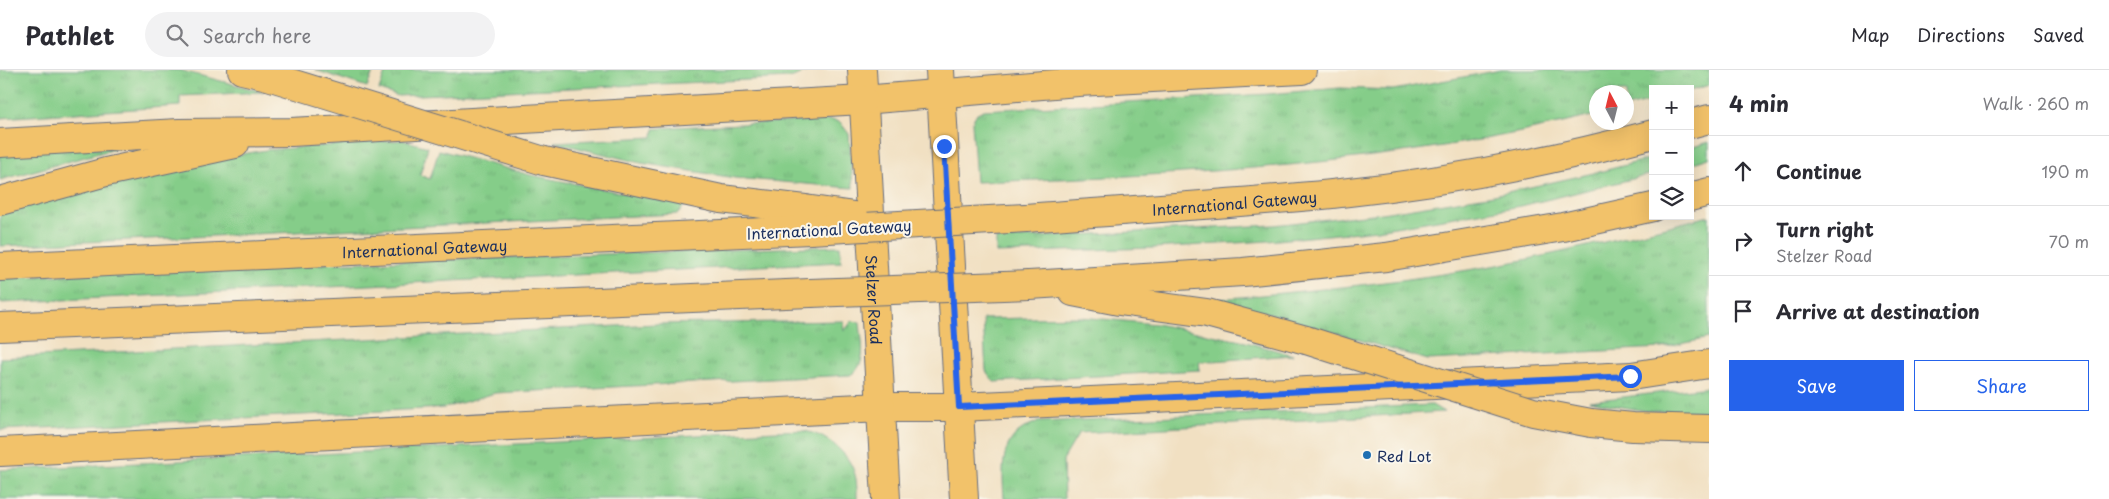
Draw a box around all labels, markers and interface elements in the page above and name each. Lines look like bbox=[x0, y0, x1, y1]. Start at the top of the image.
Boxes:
search box bbox=[145, 12, 495, 57]
text: Pathlet bbox=[25, 17, 115, 53]
icon: search bbox=[163, 21, 191, 49]
text: Search here bbox=[203, 21, 311, 49]
text: Map bbox=[1851, 21, 1889, 48]
text: Directions bbox=[1917, 21, 2005, 48]
text: Saved bbox=[2033, 21, 2084, 48]
north arrow bbox=[1589, 85, 1634, 130]
map controls bbox=[1649, 85, 1694, 220]
button: + bbox=[1649, 85, 1694, 130]
text: 4 min bbox=[1729, 87, 1789, 119]
text: Walk · 260 m bbox=[1983, 91, 2089, 115]
button: − bbox=[1649, 130, 1694, 175]
route end bbox=[933, 135, 956, 158]
icon: ahead bbox=[1729, 157, 1757, 185]
text: Continue bbox=[1776, 157, 1862, 185]
text: 190 m bbox=[2041, 159, 2089, 183]
button: layers bbox=[1649, 175, 1694, 220]
street label: International Gateway bbox=[1151, 184, 1318, 220]
street label: International Gateway bbox=[746, 213, 912, 245]
text: Turn right bbox=[1776, 215, 1874, 243]
icon: right bbox=[1729, 227, 1757, 255]
text: 70 m bbox=[2049, 229, 2089, 253]
street label: International Gateway bbox=[342, 232, 508, 263]
text: Stelzer Road bbox=[1776, 243, 1872, 267]
street label: Stelzer Road bbox=[861, 254, 889, 345]
icon: arrive bbox=[1729, 297, 1757, 325]
text: Arrive at destination bbox=[1776, 297, 1980, 325]
button: Save bbox=[1729, 360, 1904, 411]
button: Share bbox=[1914, 360, 2089, 411]
route start bbox=[1619, 365, 1642, 388]
place label: Red Lot bbox=[1377, 444, 1431, 467]
marker: Red Lot bbox=[1361, 449, 1373, 461]

